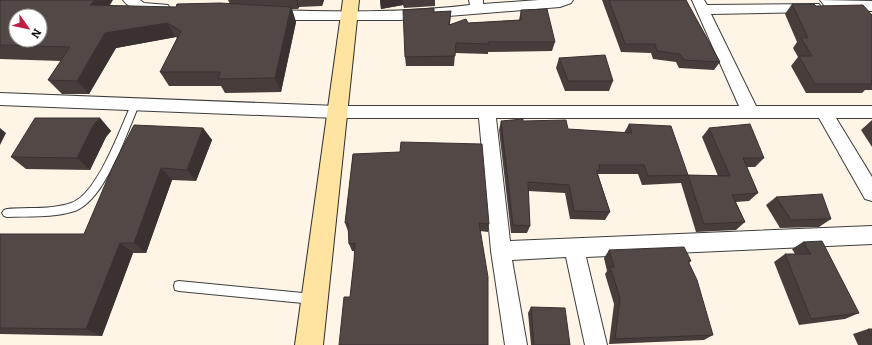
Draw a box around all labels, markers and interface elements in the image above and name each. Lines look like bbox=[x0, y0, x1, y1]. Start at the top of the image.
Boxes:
north arrow bbox=[8, 8, 48, 48]
text: N bbox=[28, 26, 44, 41]

